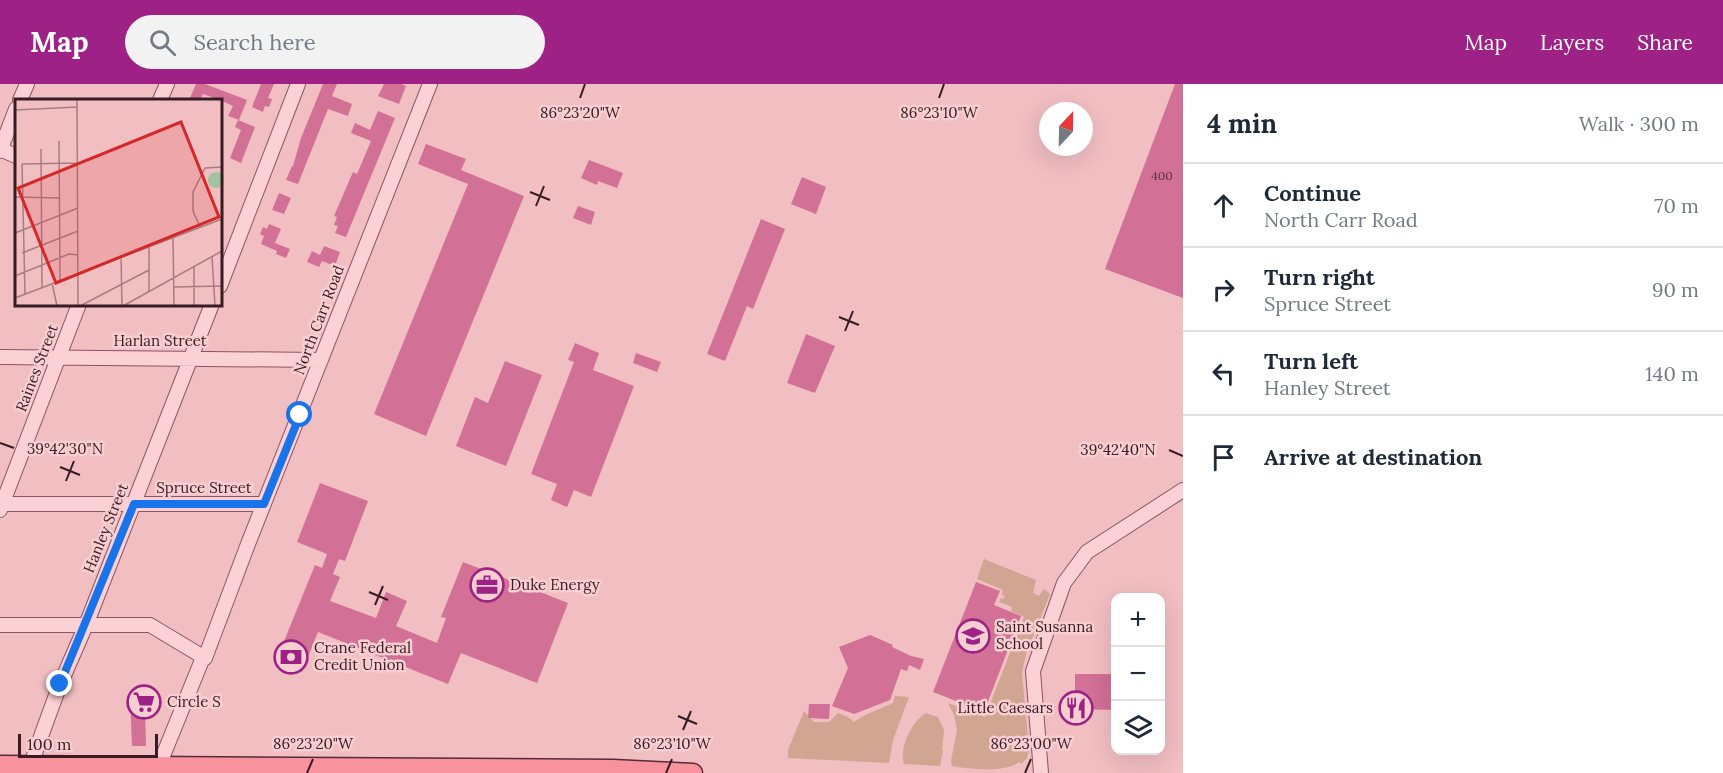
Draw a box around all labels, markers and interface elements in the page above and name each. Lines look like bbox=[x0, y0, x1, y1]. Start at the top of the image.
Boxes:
search box bbox=[125, 15, 545, 69]
text: Map bbox=[30, 24, 89, 60]
icon: search bbox=[146, 26, 179, 59]
text: Search here bbox=[194, 28, 316, 56]
text: Map bbox=[1464, 29, 1507, 56]
text: Layers bbox=[1540, 29, 1604, 56]
text: Share bbox=[1637, 29, 1693, 56]
inset map bbox=[15, 99, 222, 306]
north arrow bbox=[1039, 102, 1093, 156]
text: 86°23'20"W bbox=[540, 103, 621, 122]
text: 86°23'10"W bbox=[900, 103, 979, 122]
text: 4 min bbox=[1207, 107, 1277, 140]
text: Walk · 300 m bbox=[1579, 111, 1699, 136]
house number: 400 bbox=[1151, 168, 1173, 183]
text: Continue bbox=[1264, 179, 1361, 207]
icon: ahead bbox=[1207, 189, 1240, 222]
text: 70 m bbox=[1654, 193, 1699, 218]
text: North Carr Road bbox=[1264, 207, 1418, 232]
street label: North Carr Road bbox=[289, 263, 348, 377]
text: Turn right bbox=[1264, 263, 1375, 291]
icon: right bbox=[1207, 273, 1240, 306]
text: 90 m bbox=[1652, 277, 1699, 302]
text: Spruce Street bbox=[1264, 291, 1391, 316]
street label: Raines Street bbox=[11, 321, 62, 414]
street label: Harlan Street bbox=[113, 331, 207, 350]
text: Turn left bbox=[1264, 347, 1358, 375]
icon: left bbox=[1207, 357, 1240, 390]
text: 140 m bbox=[1645, 361, 1699, 386]
text: Hanley Street bbox=[1264, 375, 1391, 400]
route start bbox=[286, 401, 312, 427]
text: 39°42'30"N bbox=[27, 439, 103, 458]
text: 39°42'40"N bbox=[1080, 440, 1156, 459]
icon: arrive bbox=[1207, 441, 1240, 474]
text: Arrive at destination bbox=[1264, 443, 1482, 471]
street label: Spruce Street bbox=[156, 478, 252, 497]
street label: Hanley Street bbox=[79, 480, 132, 575]
office icon: Duke Energy bbox=[469, 567, 505, 603]
place label: Duke Energy bbox=[510, 575, 600, 594]
map controls bbox=[1111, 593, 1165, 755]
button: + bbox=[1111, 593, 1165, 647]
place label: Saint Susanna School bbox=[996, 617, 1093, 653]
school or university icon: Saint Susanna School bbox=[955, 618, 991, 654]
place label: Crane Federal Credit Union bbox=[314, 638, 411, 674]
bank icon: Crane Federal Credit Union bbox=[273, 639, 309, 675]
button: − bbox=[1111, 647, 1165, 701]
route end bbox=[46, 670, 72, 696]
supermarket icon: Circle S bbox=[126, 684, 162, 720]
restaurant icon: Little Caesars bbox=[1058, 690, 1094, 726]
place label: Circle S bbox=[167, 692, 221, 711]
place label: Little Caesars bbox=[957, 698, 1053, 717]
button: layers bbox=[1111, 701, 1165, 755]
scale bar bbox=[18, 731, 158, 758]
text: 100 m bbox=[27, 734, 71, 754]
text: 86°23'20"W bbox=[273, 734, 354, 753]
text: 86°23'10"W bbox=[633, 734, 712, 753]
text: 86°23'00"W bbox=[990, 734, 1073, 753]

